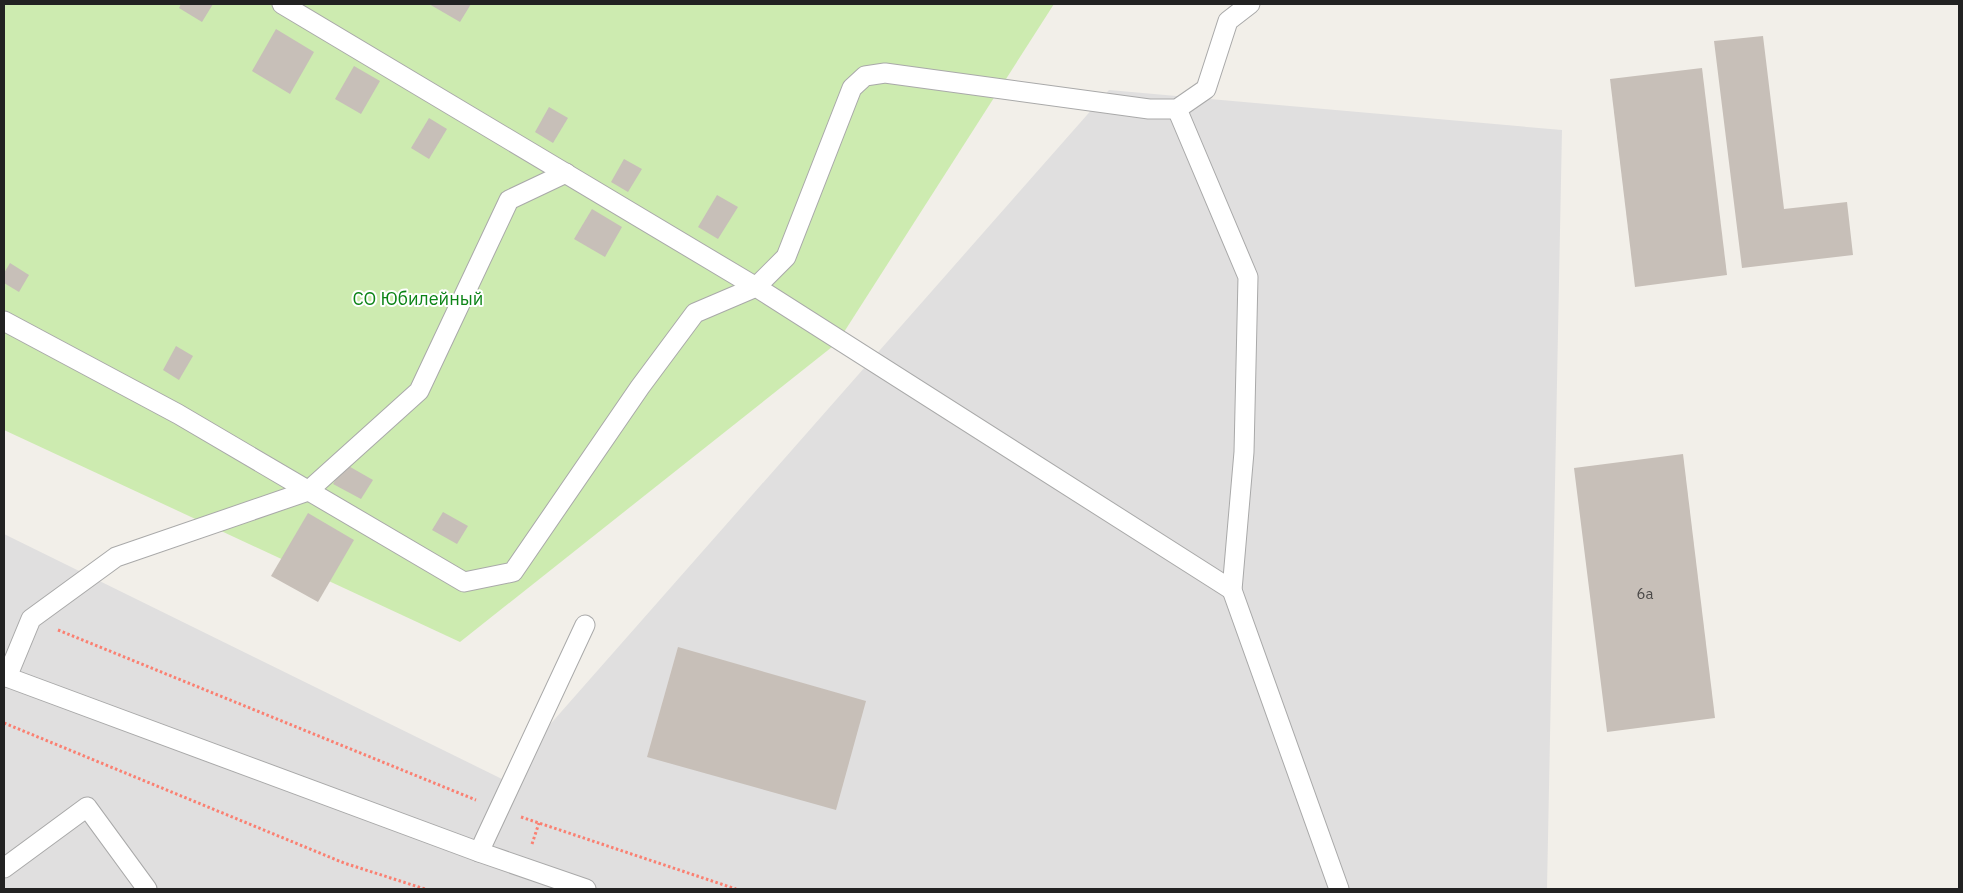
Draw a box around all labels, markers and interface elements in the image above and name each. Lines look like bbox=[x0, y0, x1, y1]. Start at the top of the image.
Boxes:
park label: СО Юбилейный bbox=[353, 287, 483, 310]
house number: 6а bbox=[1636, 584, 1654, 603]

